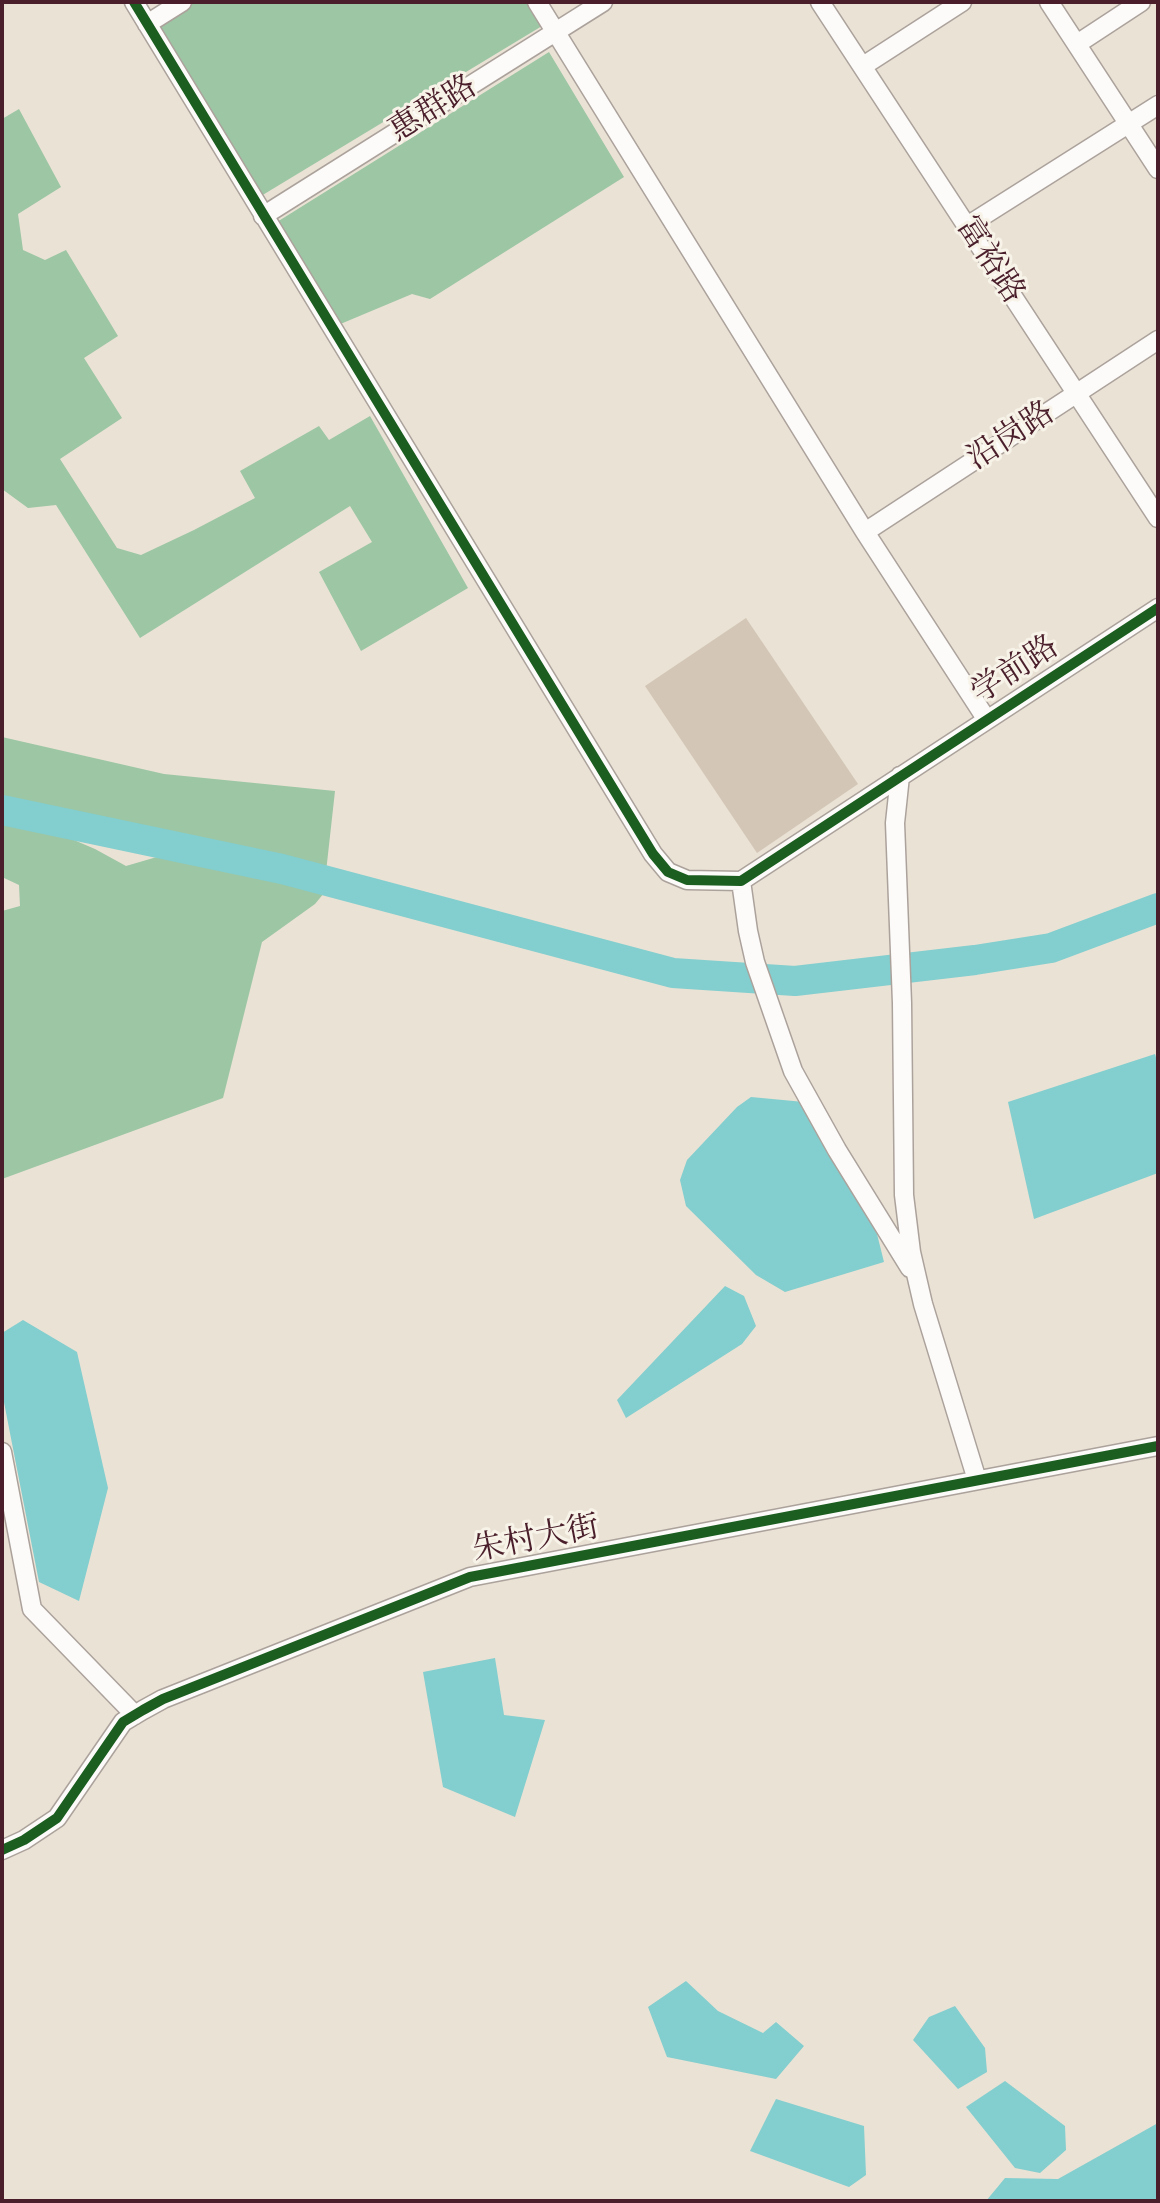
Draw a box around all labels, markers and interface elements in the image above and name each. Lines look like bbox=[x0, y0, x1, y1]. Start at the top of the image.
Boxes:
street label: 惠群路 bbox=[382, 67, 484, 151]
street label: 富裕路 bbox=[948, 209, 1032, 311]
street label: 沿岗路 bbox=[960, 394, 1062, 478]
street label: 学前路 bbox=[964, 628, 1066, 712]
street label: 朱村大街 bbox=[470, 1508, 602, 1570]

